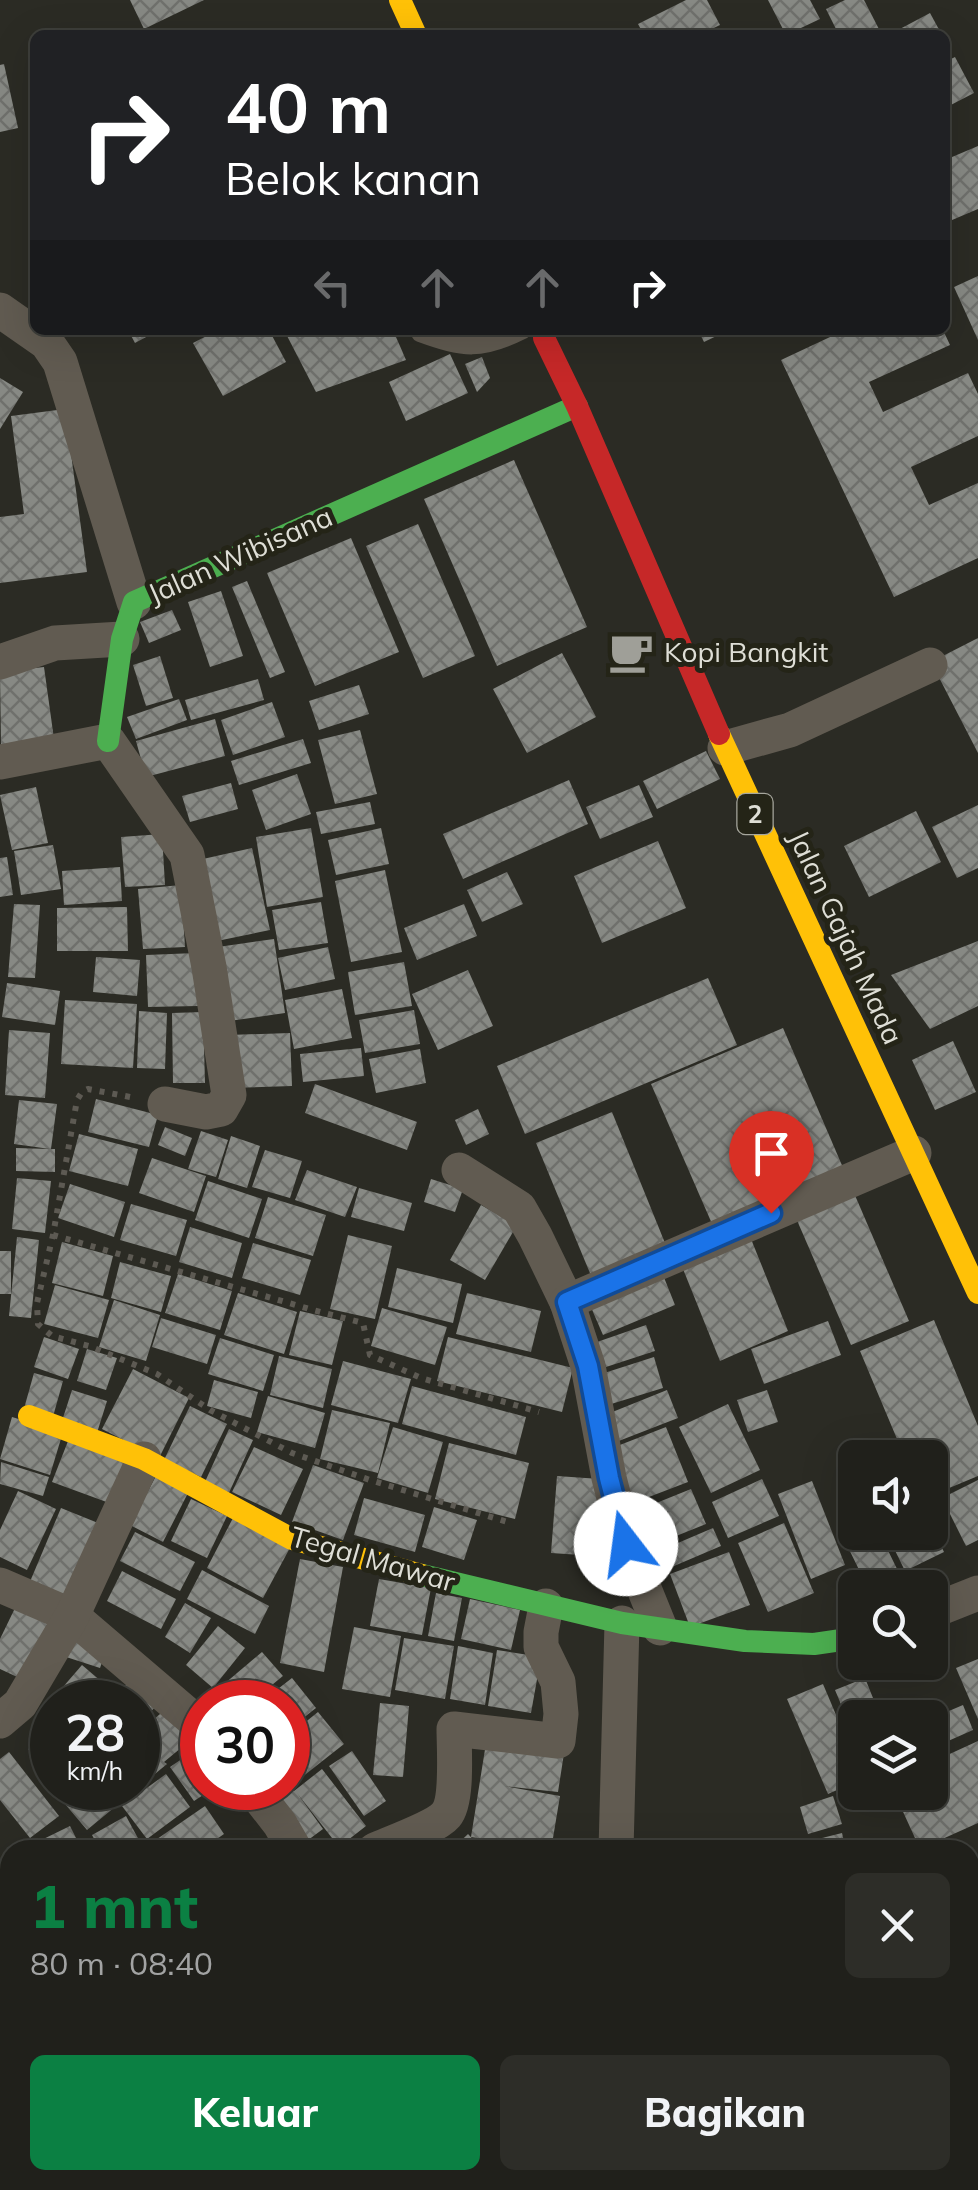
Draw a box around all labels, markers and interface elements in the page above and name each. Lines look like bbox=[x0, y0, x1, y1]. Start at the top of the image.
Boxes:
text: 40 m bbox=[225, 63, 391, 151]
icon: right bbox=[60, 70, 190, 200]
text: Belok kanan bbox=[225, 150, 481, 206]
icon: left bbox=[305, 260, 360, 315]
icon: ahead bbox=[410, 260, 465, 315]
icon: ahead bbox=[515, 260, 570, 315]
icon: right bbox=[620, 260, 675, 315]
street label: Jalan Wibisana bbox=[142, 498, 338, 611]
cafe icon: Kopi Bangkit bbox=[607, 628, 655, 676]
place label: Kopi Bangkit bbox=[664, 634, 828, 669]
road number: 2 bbox=[738, 794, 772, 834]
street label: Jalan Gajah Mada bbox=[782, 824, 911, 1049]
pin bbox=[729, 1111, 814, 1214]
icon: arrive bbox=[744, 1126, 799, 1181]
map controls bbox=[838, 1440, 948, 1810]
button: sound bbox=[838, 1440, 948, 1550]
position arrow bbox=[574, 1492, 678, 1596]
street label: Tegal Mawar bbox=[287, 1518, 460, 1599]
button: search bbox=[838, 1570, 948, 1680]
speed limit sign: 30 bbox=[180, 1680, 310, 1810]
button: layers bbox=[838, 1700, 948, 1810]
text: 28 bbox=[65, 1701, 125, 1764]
text: km/h bbox=[67, 1755, 123, 1786]
text: 1 mnt bbox=[30, 1868, 198, 1943]
button: close bbox=[845, 1873, 950, 1978]
text: 80 m · 08:40 bbox=[30, 1943, 213, 1983]
button: Keluar bbox=[30, 2055, 480, 2170]
button: Bagikan bbox=[500, 2055, 950, 2170]

